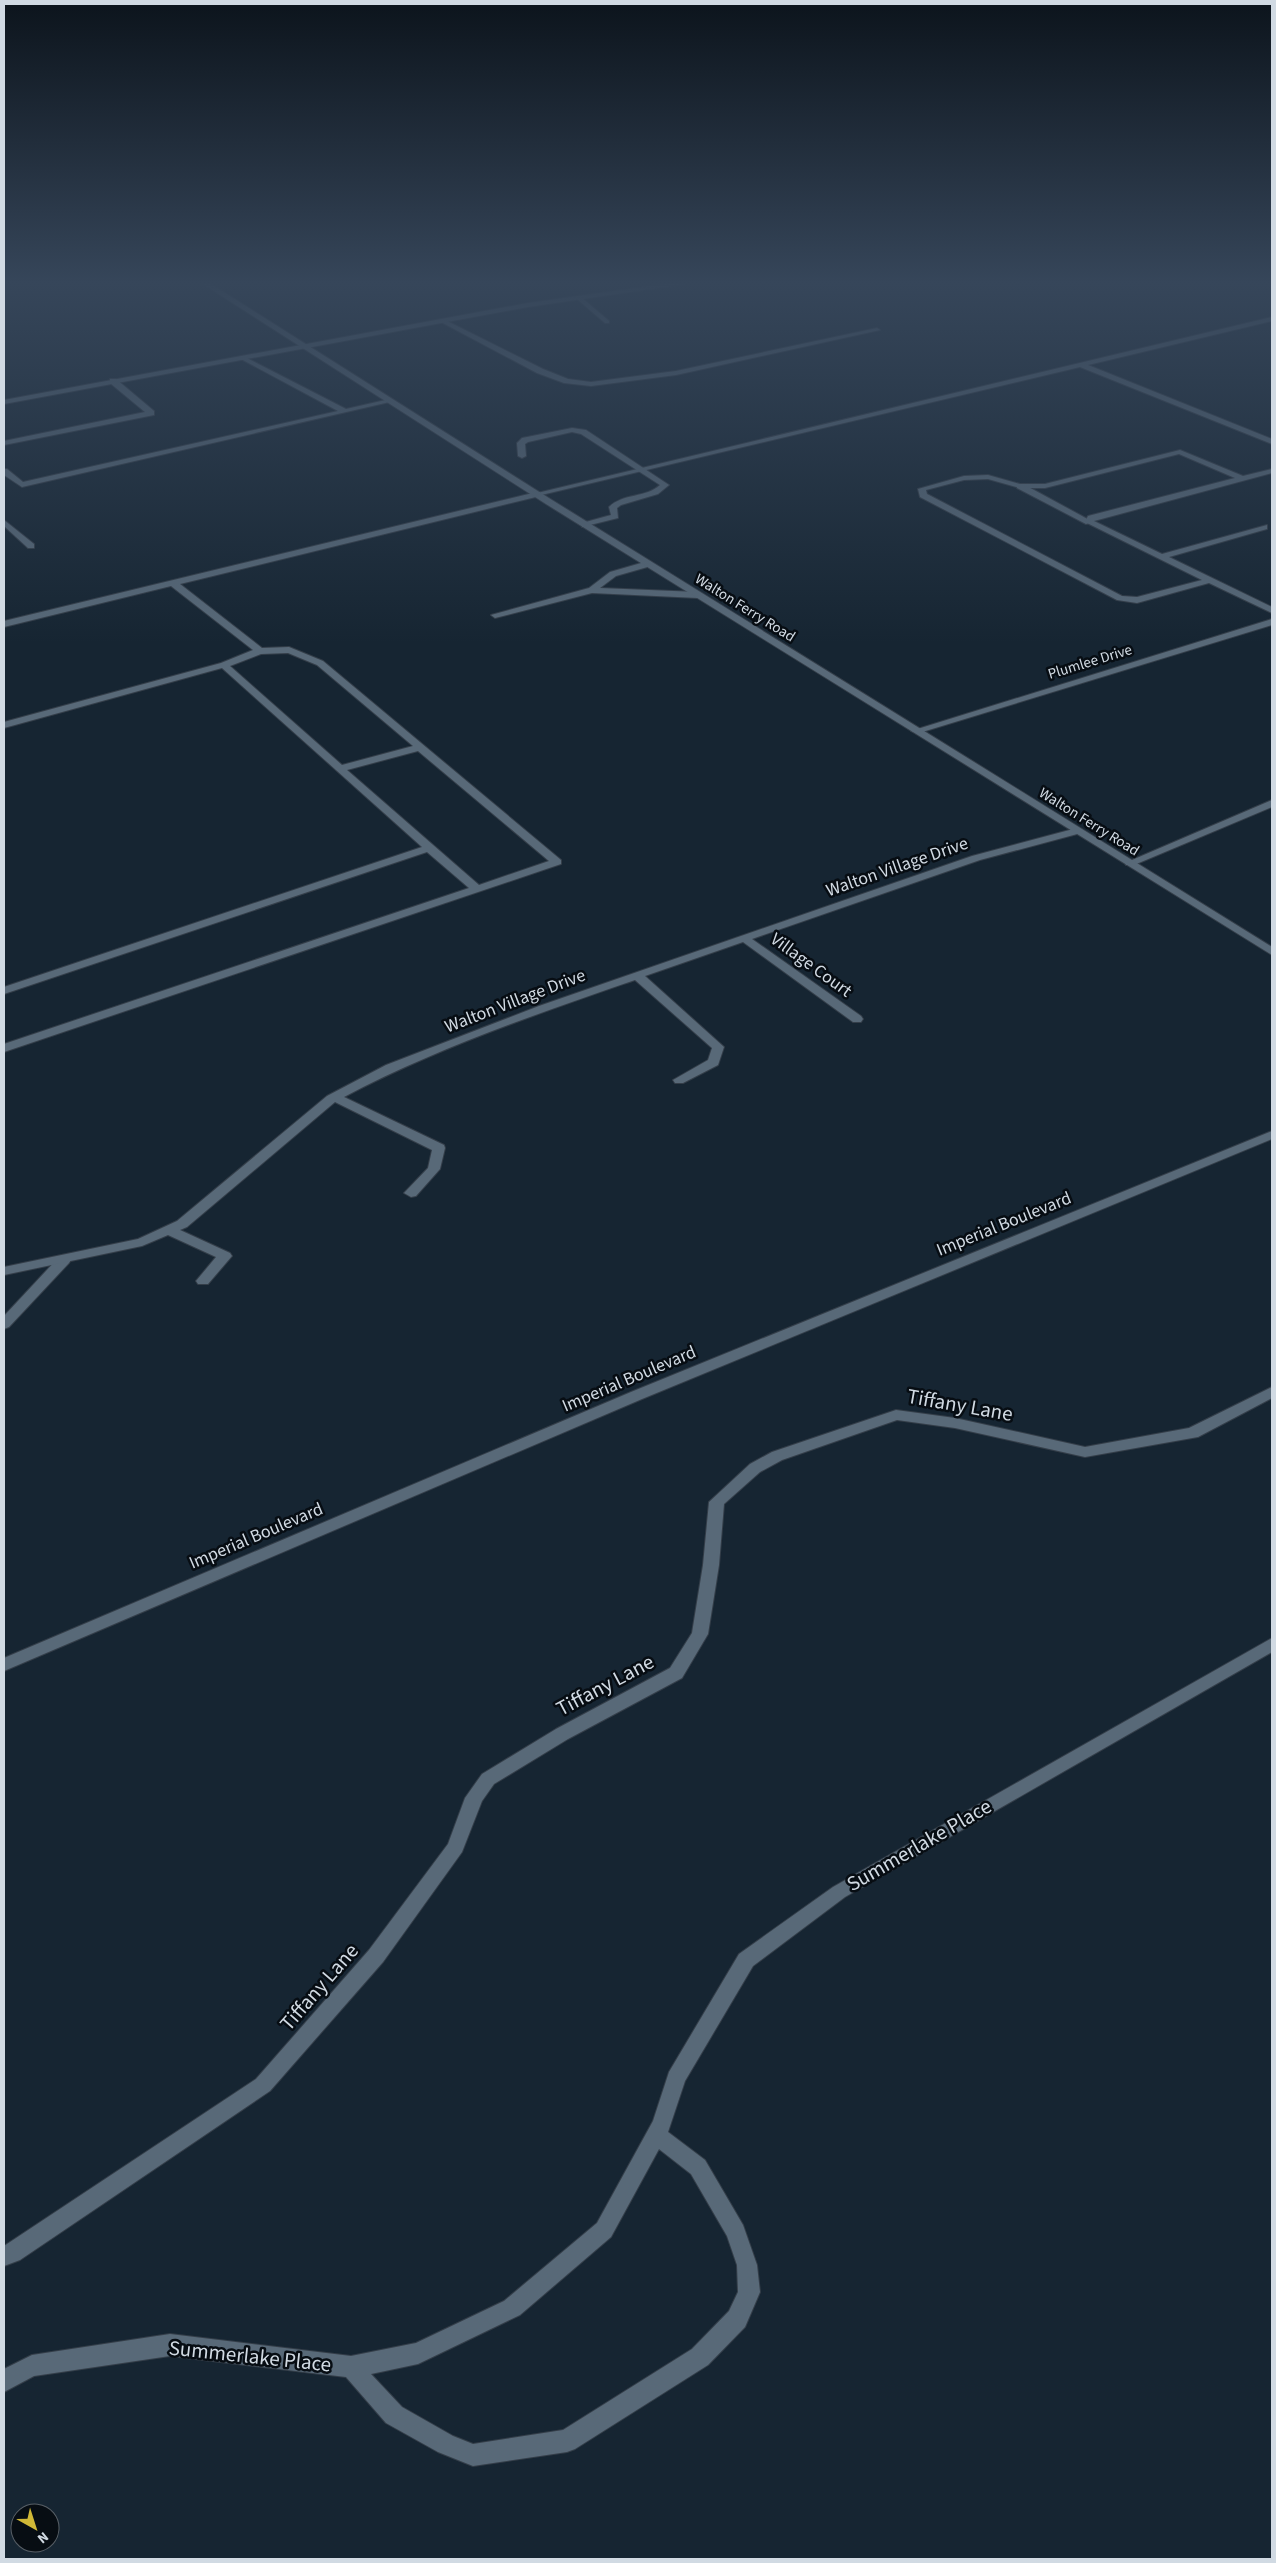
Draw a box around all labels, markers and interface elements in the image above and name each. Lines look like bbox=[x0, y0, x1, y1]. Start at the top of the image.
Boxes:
street label: Walton Ferry Road bbox=[691, 569, 799, 647]
street label: Plumlee Drive bbox=[1045, 639, 1135, 685]
street label: Walton Ferry Road bbox=[1035, 783, 1143, 861]
street label: Walton Village Drive bbox=[823, 831, 972, 903]
street label: Village Court bbox=[765, 927, 857, 1003]
street label: Walton Village Drive bbox=[441, 963, 589, 1039]
street label: Imperial Boulevard bbox=[933, 1186, 1075, 1262]
street label: Imperial Boulevard bbox=[558, 1339, 700, 1419]
street label: Tiffany Lane bbox=[905, 1381, 1015, 1429]
street label: Imperial Boulevard bbox=[185, 1496, 327, 1576]
street label: Tiffany Lane bbox=[551, 1647, 659, 1723]
street label: Summerlake Place bbox=[841, 1791, 997, 1899]
street label: Tiffany Lane bbox=[273, 1937, 365, 2037]
street label: Summerlake Place bbox=[167, 2333, 333, 2379]
north arrow bbox=[10, 2503, 60, 2553]
text: N bbox=[33, 2527, 52, 2548]

